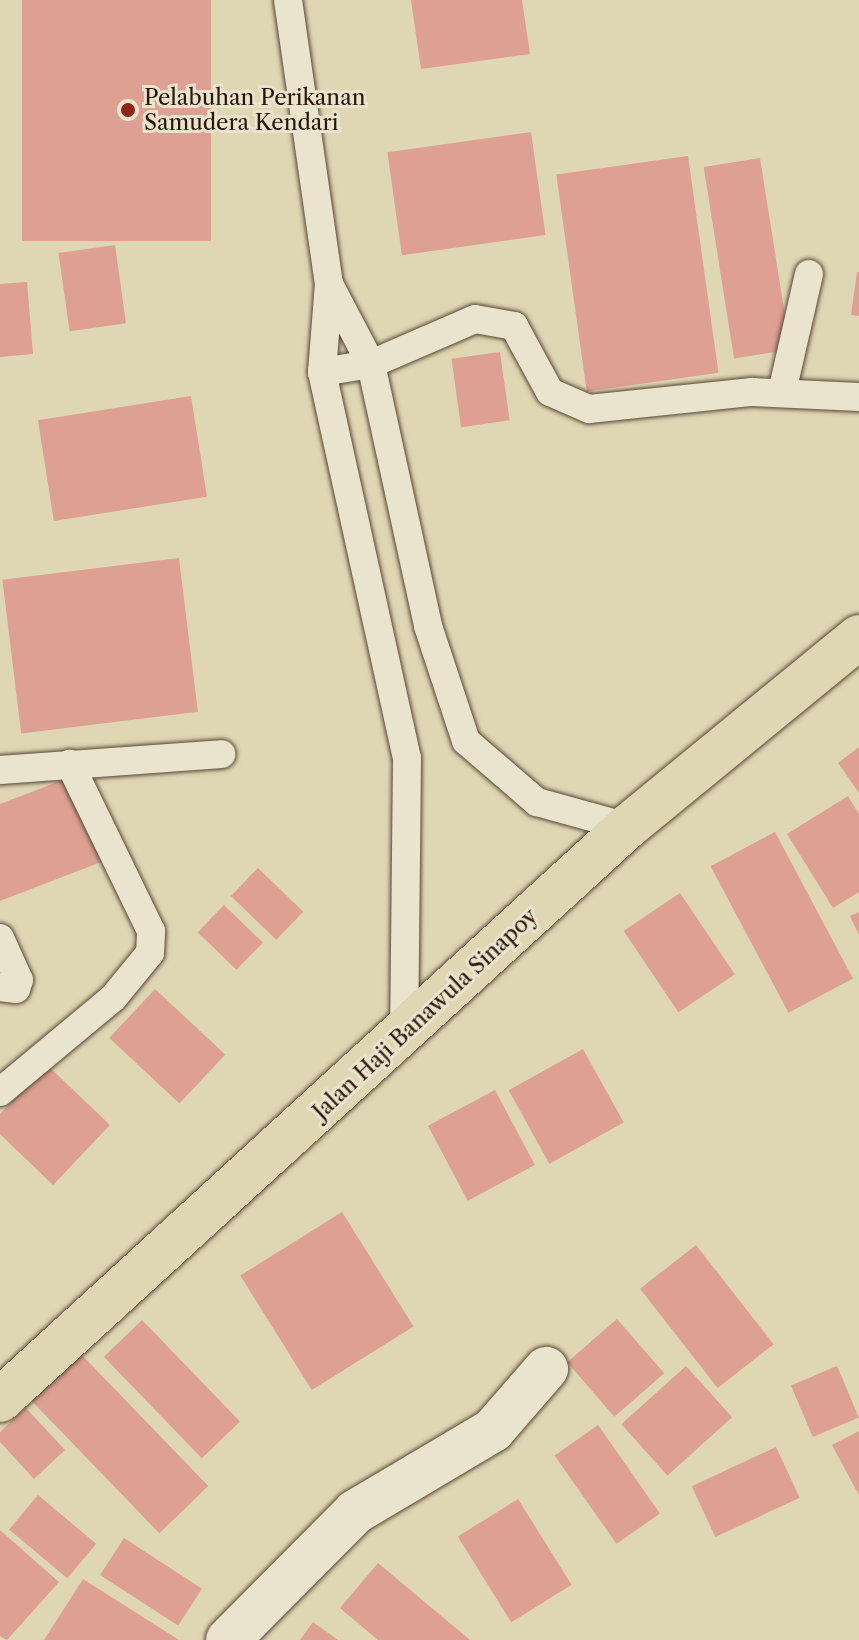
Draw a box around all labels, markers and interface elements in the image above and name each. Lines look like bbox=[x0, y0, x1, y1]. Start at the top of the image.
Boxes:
place label: Pelabuhan Perikanan Samudera Kendari bbox=[144, 84, 366, 136]
marker: Pelabuhan Perikanan Samudera Kendari bbox=[119, 101, 137, 119]
street label: Jalan Haji Banawula Sinapoy bbox=[307, 903, 543, 1125]

